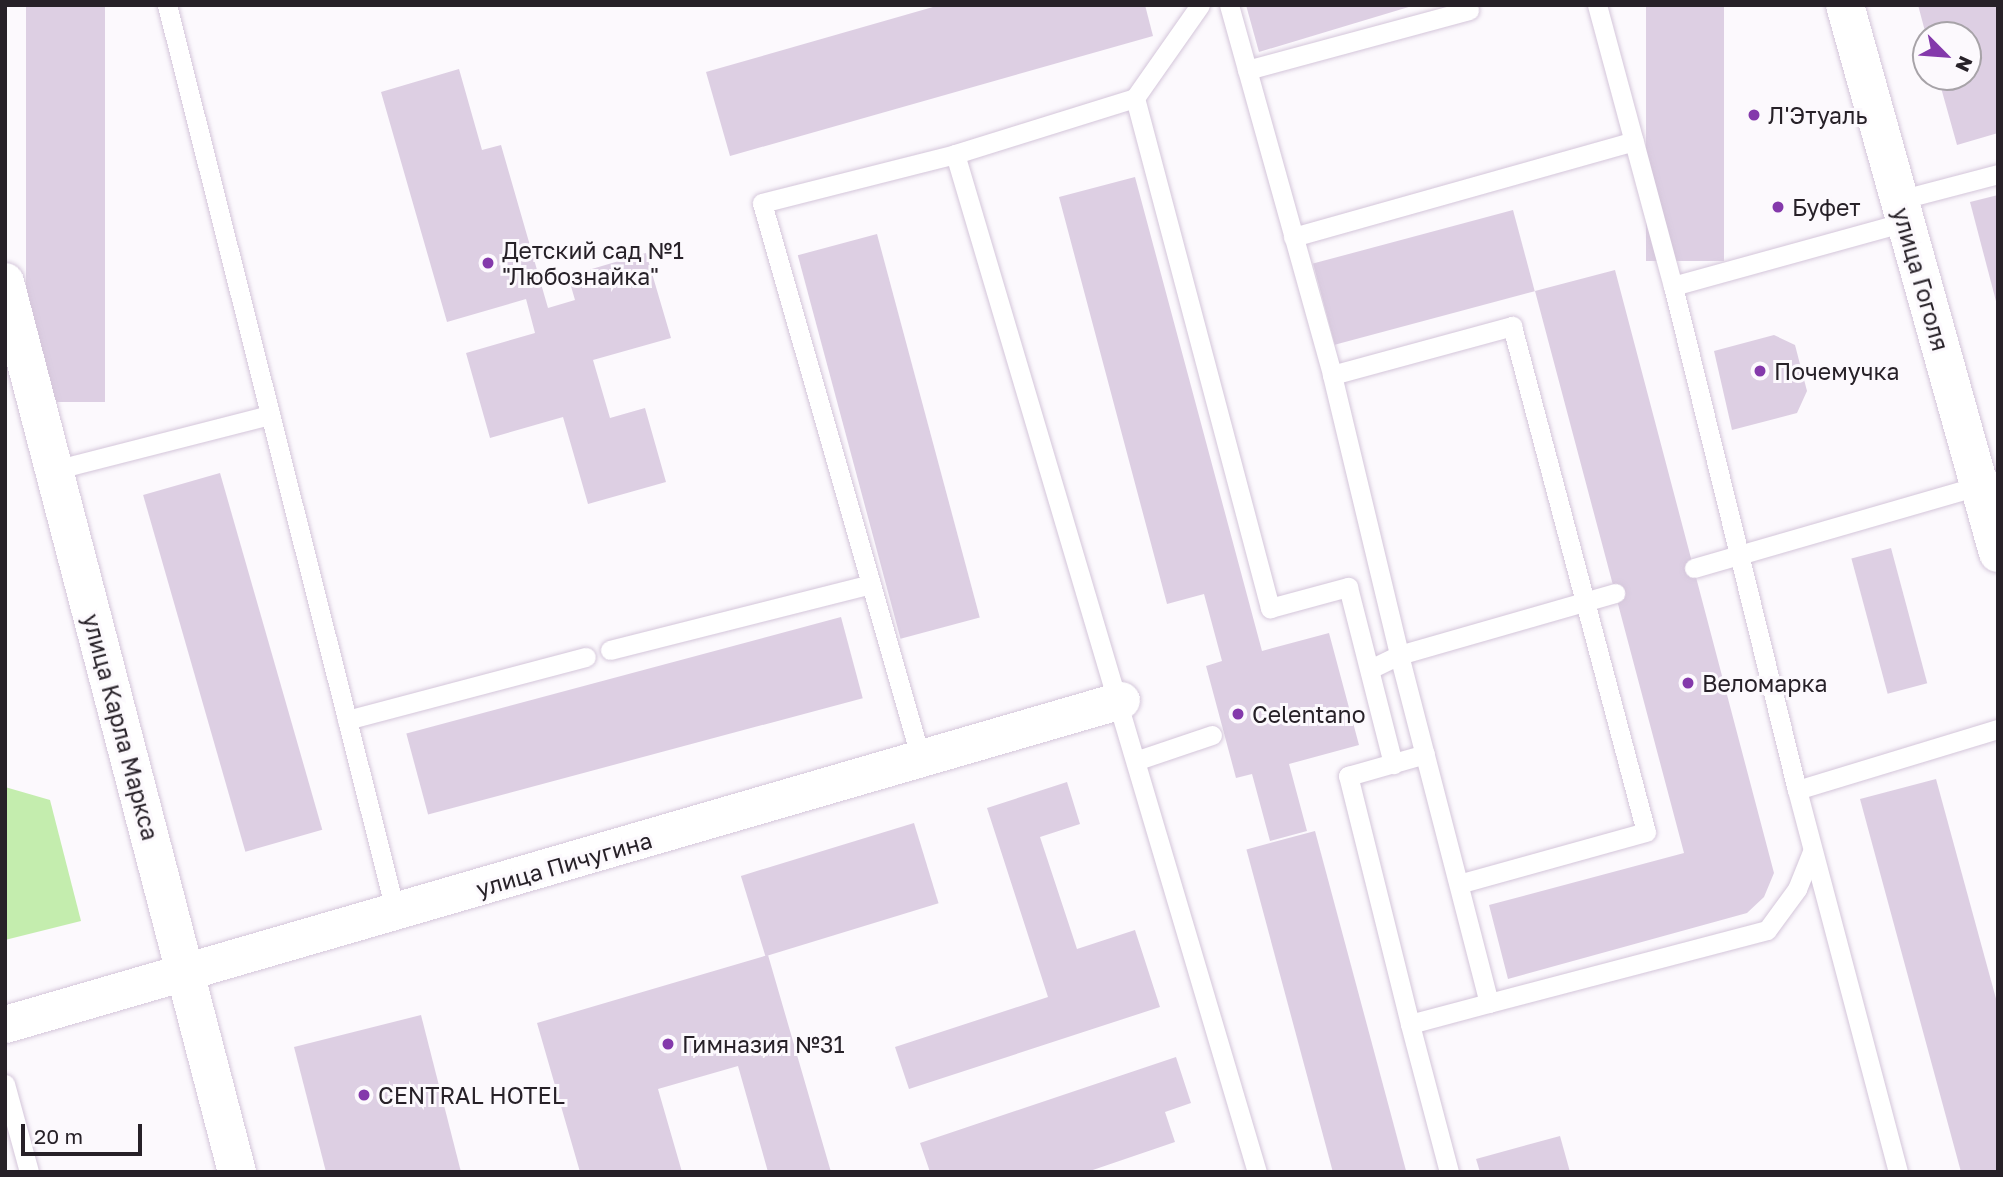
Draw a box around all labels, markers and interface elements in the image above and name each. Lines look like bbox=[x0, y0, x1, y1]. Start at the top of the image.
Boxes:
north arrow bbox=[1912, 21, 1982, 91]
text: N bbox=[1951, 53, 1978, 76]
place label: Л'Этуаль bbox=[1768, 101, 1868, 129]
marker: Л'Этуаль bbox=[1746, 107, 1762, 123]
place label: Буфет bbox=[1792, 193, 1860, 221]
marker: Буфет bbox=[1770, 199, 1786, 215]
street label: улица Гоголя bbox=[1887, 204, 1955, 354]
place label: Детский cад №1 "Любознайка" bbox=[502, 236, 684, 290]
marker: Детский cад №1 "Любознайка" bbox=[480, 255, 496, 271]
place label: Почемучка bbox=[1774, 357, 1900, 385]
marker: Почемучка bbox=[1752, 363, 1768, 379]
street label: улица Карла Маркса bbox=[77, 611, 165, 843]
place label: Веломарка bbox=[1702, 669, 1827, 697]
marker: Веломарка bbox=[1680, 675, 1696, 691]
place label: Celentano bbox=[1252, 700, 1366, 728]
marker: Celentano bbox=[1230, 706, 1246, 722]
street label: улица Пичугина bbox=[473, 826, 655, 902]
place label: Гимназия №31 bbox=[682, 1030, 845, 1058]
marker: Гимназия №31 bbox=[660, 1036, 676, 1052]
place label: СENTRAL HOTEL bbox=[378, 1081, 565, 1109]
marker: СENTRAL HOTEL bbox=[356, 1087, 372, 1103]
scale bar bbox=[24, 1110, 145, 1154]
text: 20 m bbox=[34, 1123, 83, 1149]

